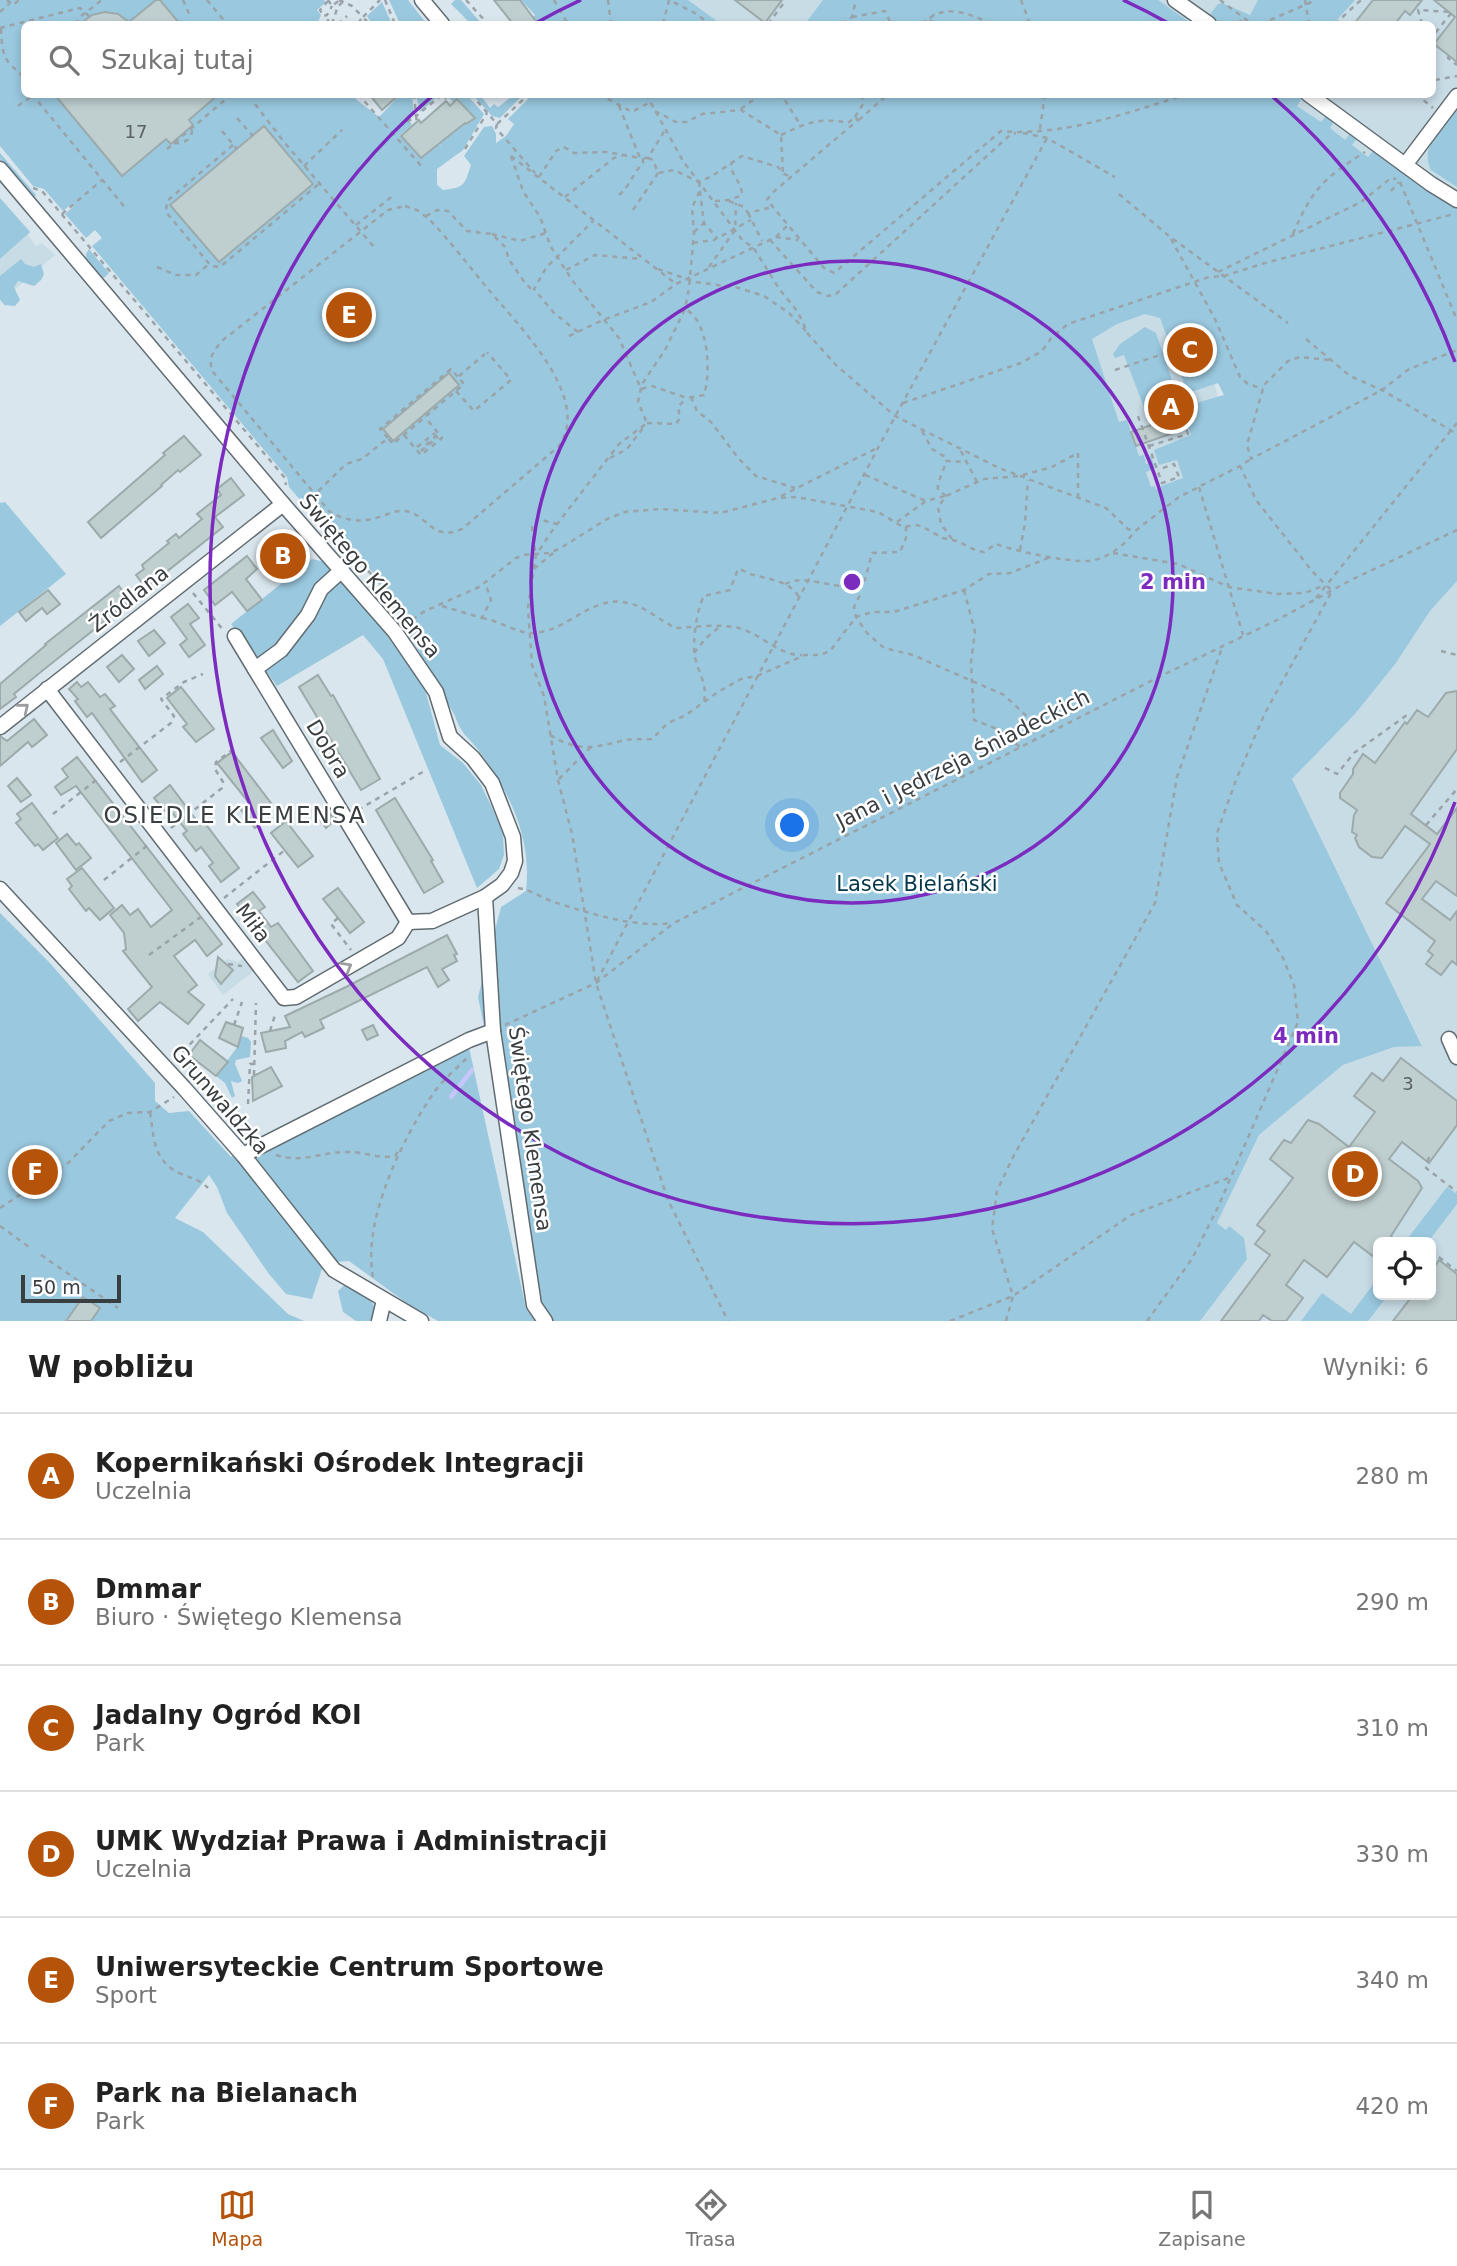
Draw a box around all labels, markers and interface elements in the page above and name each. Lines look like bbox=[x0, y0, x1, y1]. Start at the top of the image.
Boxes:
search box bbox=[21, 21, 1436, 98]
icon: search bbox=[45, 41, 83, 79]
text: Szukaj tutaj bbox=[101, 45, 254, 75]
house number: 17 bbox=[125, 121, 147, 142]
pin: E bbox=[326, 289, 372, 341]
pin: C bbox=[1167, 324, 1213, 376]
pin: A bbox=[1148, 381, 1194, 433]
street label: Świętego Klemensa bbox=[295, 489, 446, 663]
pin: B bbox=[260, 530, 306, 582]
street label: Źródlana bbox=[84, 560, 173, 637]
centre of rings bbox=[840, 570, 864, 594]
text: 2 min bbox=[1140, 570, 1206, 594]
street label: Jana i Jędrzeja Śniadeckich bbox=[830, 684, 1094, 834]
one-way arrow bbox=[16, 704, 28, 717]
street label: Dobra bbox=[301, 715, 355, 783]
district label: OSIEDLE KLEMENSA bbox=[103, 802, 367, 828]
your location bbox=[775, 808, 809, 842]
park label: Lasek Bielański bbox=[836, 872, 998, 896]
street label: Miła bbox=[231, 899, 275, 947]
one-way arrow bbox=[340, 962, 352, 975]
text: 4 min bbox=[1273, 1024, 1339, 1048]
street label: Świętego Klemensa bbox=[504, 1025, 557, 1233]
street label: Grunwaldzka bbox=[166, 1041, 274, 1159]
house number: 3 bbox=[1402, 1073, 1414, 1094]
pin: F bbox=[12, 1146, 58, 1198]
pin: D bbox=[1332, 1148, 1378, 1200]
map controls bbox=[1373, 1237, 1436, 1300]
button: locate bbox=[1373, 1237, 1436, 1300]
scale bar bbox=[21, 1272, 121, 1304]
text: 50 m bbox=[32, 1276, 81, 1298]
text: W pobliżu bbox=[28, 1349, 194, 1384]
text: Wyniki: 6 bbox=[1323, 1354, 1429, 1380]
text: Kopernikański Ośrodek Integracji bbox=[95, 1448, 584, 1478]
text: A bbox=[42, 1463, 60, 1489]
text: 280 m bbox=[1355, 1463, 1429, 1489]
text: Uczelnia bbox=[95, 1478, 192, 1504]
text: Dmmar bbox=[95, 1574, 201, 1604]
text: B bbox=[42, 1589, 60, 1615]
text: 290 m bbox=[1355, 1589, 1429, 1615]
text: Biuro · Świętego Klemensa bbox=[95, 1604, 403, 1630]
text: Jadalny Ogród KOI bbox=[95, 1700, 362, 1730]
text: C bbox=[43, 1715, 59, 1741]
text: 310 m bbox=[1355, 1715, 1429, 1741]
text: Park bbox=[95, 1730, 145, 1756]
text: UMK Wydział Prawa i Administracji bbox=[95, 1826, 607, 1856]
text: D bbox=[41, 1841, 61, 1867]
text: 330 m bbox=[1355, 1841, 1429, 1867]
text: Uczelnia bbox=[95, 1856, 192, 1882]
text: Uniwersyteckie Centrum Sportowe bbox=[95, 1952, 604, 1982]
text: E bbox=[43, 1967, 59, 1993]
text: 340 m bbox=[1355, 1967, 1429, 1993]
text: Sport bbox=[95, 1982, 157, 2008]
text: Park na Bielanach bbox=[95, 2078, 358, 2108]
text: F bbox=[43, 2093, 59, 2119]
text: 420 m bbox=[1355, 2093, 1429, 2119]
text: Park bbox=[95, 2108, 145, 2134]
tab: Mapa bbox=[211, 2186, 263, 2250]
tab: Trasa bbox=[686, 2186, 736, 2250]
tab: Zapisane bbox=[1158, 2186, 1246, 2250]

